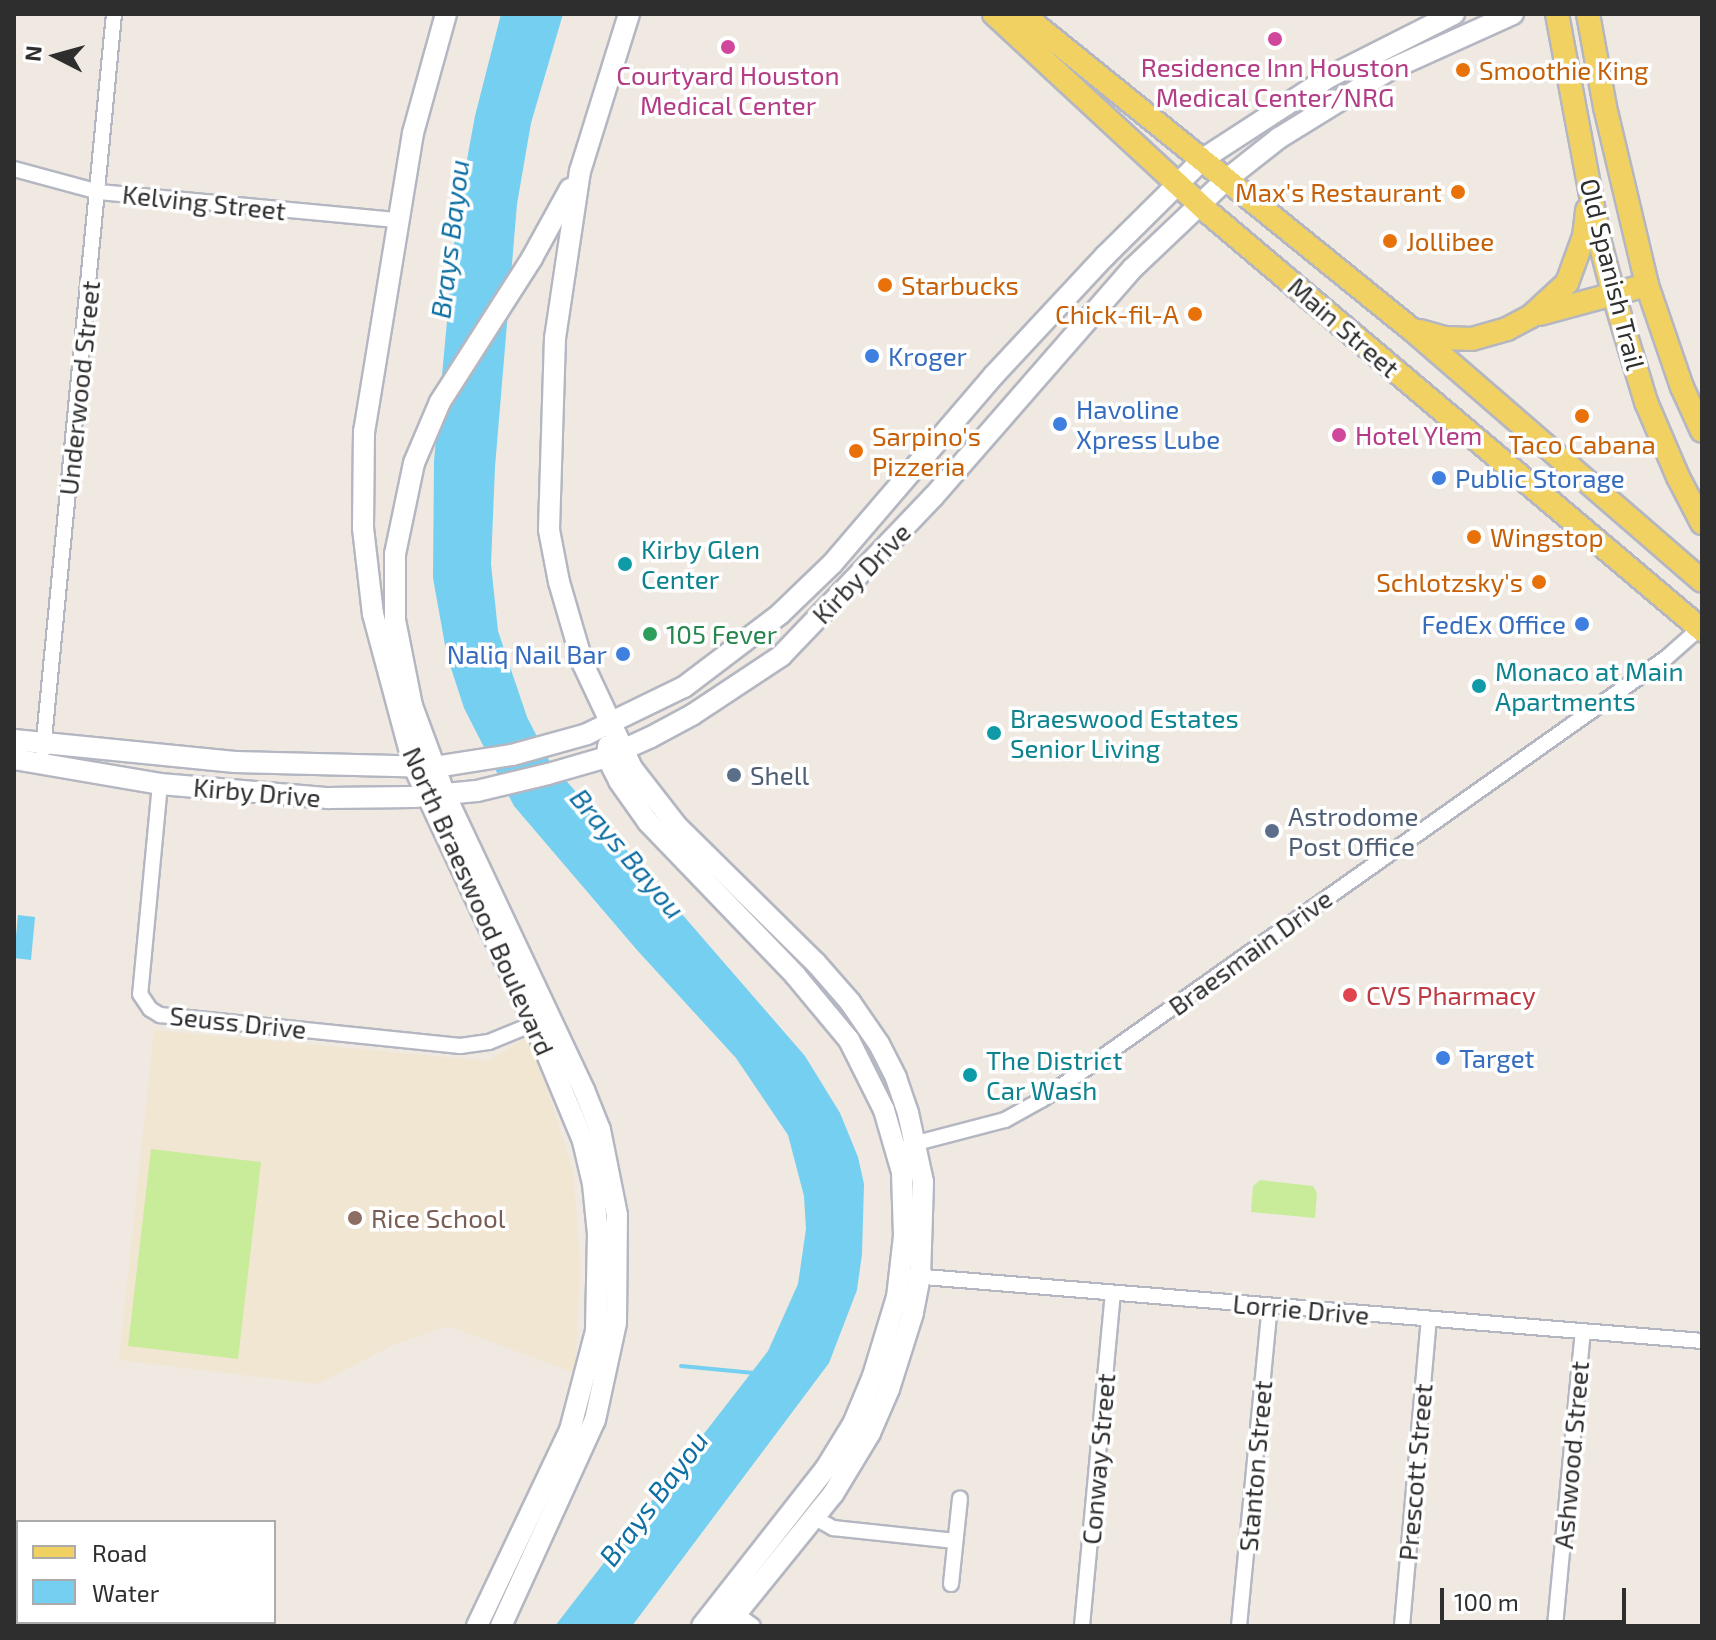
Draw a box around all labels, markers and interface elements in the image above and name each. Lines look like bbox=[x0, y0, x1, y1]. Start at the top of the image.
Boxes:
north arrow bbox=[16, 16, 96, 96]
marker: Residence Inn Houston Medical Center/NRG bbox=[1266, 30, 1284, 48]
marker: Courtyard Houston Medical Center bbox=[719, 38, 737, 56]
text: N bbox=[18, 44, 46, 63]
place label: Residence Inn Houston Medical Center/NRG bbox=[1141, 51, 1409, 112]
place label: Smoothie King bbox=[1479, 54, 1649, 86]
place label: Courtyard Houston Medical Center bbox=[616, 59, 840, 120]
marker: Smoothie King bbox=[1454, 61, 1472, 79]
water label: Brays Bayou bbox=[423, 158, 475, 320]
street label: Old Spanish Trail bbox=[1574, 175, 1652, 373]
place label: Max's Restaurant bbox=[1235, 176, 1442, 208]
street label: Kelving Street bbox=[121, 178, 287, 226]
marker: Max's Restaurant bbox=[1449, 183, 1467, 201]
place label: Jollibee bbox=[1406, 225, 1494, 257]
marker: Jollibee bbox=[1381, 232, 1399, 250]
place label: Starbucks bbox=[901, 269, 1019, 301]
street label: Main Street bbox=[1282, 270, 1406, 384]
marker: Starbucks bbox=[876, 276, 894, 294]
street label: Underwood Street bbox=[52, 279, 106, 497]
place label: Chick-fil-A bbox=[1055, 298, 1179, 330]
marker: Chick-fil-A bbox=[1186, 305, 1204, 323]
place label: Kroger bbox=[888, 340, 967, 372]
marker: Kroger bbox=[863, 347, 881, 365]
place label: Havoline Xpress Lube bbox=[1076, 393, 1220, 454]
marker: Taco Cabana bbox=[1573, 407, 1591, 425]
marker: Havoline Xpress Lube bbox=[1051, 415, 1069, 433]
place label: Hotel Ylem bbox=[1355, 419, 1484, 451]
place label: Sarpino's Pizzeria bbox=[872, 420, 981, 482]
marker: Hotel Ylem bbox=[1330, 426, 1348, 444]
place label: Taco Cabana bbox=[1508, 428, 1656, 460]
marker: Sarpino's Pizzeria bbox=[847, 442, 865, 460]
place label: Public Storage bbox=[1455, 462, 1625, 494]
marker: Public Storage bbox=[1430, 469, 1448, 487]
street label: Kirby Drive bbox=[805, 516, 917, 630]
place label: Wingstop bbox=[1490, 521, 1604, 553]
marker: Wingstop bbox=[1465, 528, 1483, 546]
place label: Kirby Glen Center bbox=[641, 533, 761, 594]
marker: Kirby Glen Center bbox=[616, 555, 634, 573]
place label: Schlotzsky's bbox=[1376, 566, 1523, 598]
marker: Schlotzsky's bbox=[1530, 573, 1548, 591]
place label: FedEx Office bbox=[1421, 608, 1566, 640]
marker: FedEx Office bbox=[1573, 615, 1591, 633]
place label: 105 Fever bbox=[666, 618, 777, 650]
marker: 105 Fever bbox=[641, 625, 659, 643]
place label: Naliq Nail Bar bbox=[446, 638, 607, 670]
marker: Naliq Nail Bar bbox=[614, 645, 632, 663]
place label: Monaco at Main Apartments bbox=[1495, 655, 1684, 716]
marker: Monaco at Main Apartments bbox=[1470, 677, 1488, 695]
place label: Braeswood Estates Senior Living bbox=[1010, 702, 1239, 764]
marker: Braeswood Estates Senior Living bbox=[985, 724, 1003, 742]
street label: North Braeswood Boulevard bbox=[397, 742, 561, 1060]
place label: Shell bbox=[750, 759, 809, 791]
marker: Shell bbox=[725, 766, 743, 784]
street label: Kirby Drive bbox=[192, 771, 322, 813]
water label: Brays Bayou bbox=[564, 781, 692, 925]
place label: Astrodome Post Office bbox=[1288, 800, 1419, 862]
marker: Astrodome Post Office bbox=[1263, 822, 1281, 840]
street label: Braesmain Drive bbox=[1162, 882, 1338, 1022]
place label: CVS Pharmacy bbox=[1366, 979, 1536, 1011]
marker: CVS Pharmacy bbox=[1341, 986, 1359, 1004]
street label: Seuss Drive bbox=[168, 999, 308, 1045]
place label: Target bbox=[1459, 1042, 1535, 1074]
place label: The District Car Wash bbox=[986, 1044, 1122, 1106]
marker: Target bbox=[1434, 1049, 1452, 1067]
marker: The District Car Wash bbox=[961, 1066, 979, 1084]
place label: Rice School bbox=[371, 1202, 505, 1234]
marker: Rice School bbox=[346, 1209, 364, 1227]
street label: Lorrie Drive bbox=[1231, 1287, 1371, 1331]
street label: Ashwood Street bbox=[1547, 1360, 1595, 1550]
street label: Conway Street bbox=[1075, 1372, 1121, 1546]
street label: Stanton Street bbox=[1232, 1379, 1278, 1553]
street label: Prescott Street bbox=[1392, 1382, 1438, 1562]
water label: Brays Bayou bbox=[591, 1424, 715, 1572]
legend bbox=[16, 1520, 276, 1624]
text: Road bbox=[92, 1538, 147, 1567]
scale bar bbox=[1444, 1572, 1630, 1622]
text: Water bbox=[92, 1578, 159, 1607]
text: 100 m bbox=[1454, 1587, 1519, 1616]

